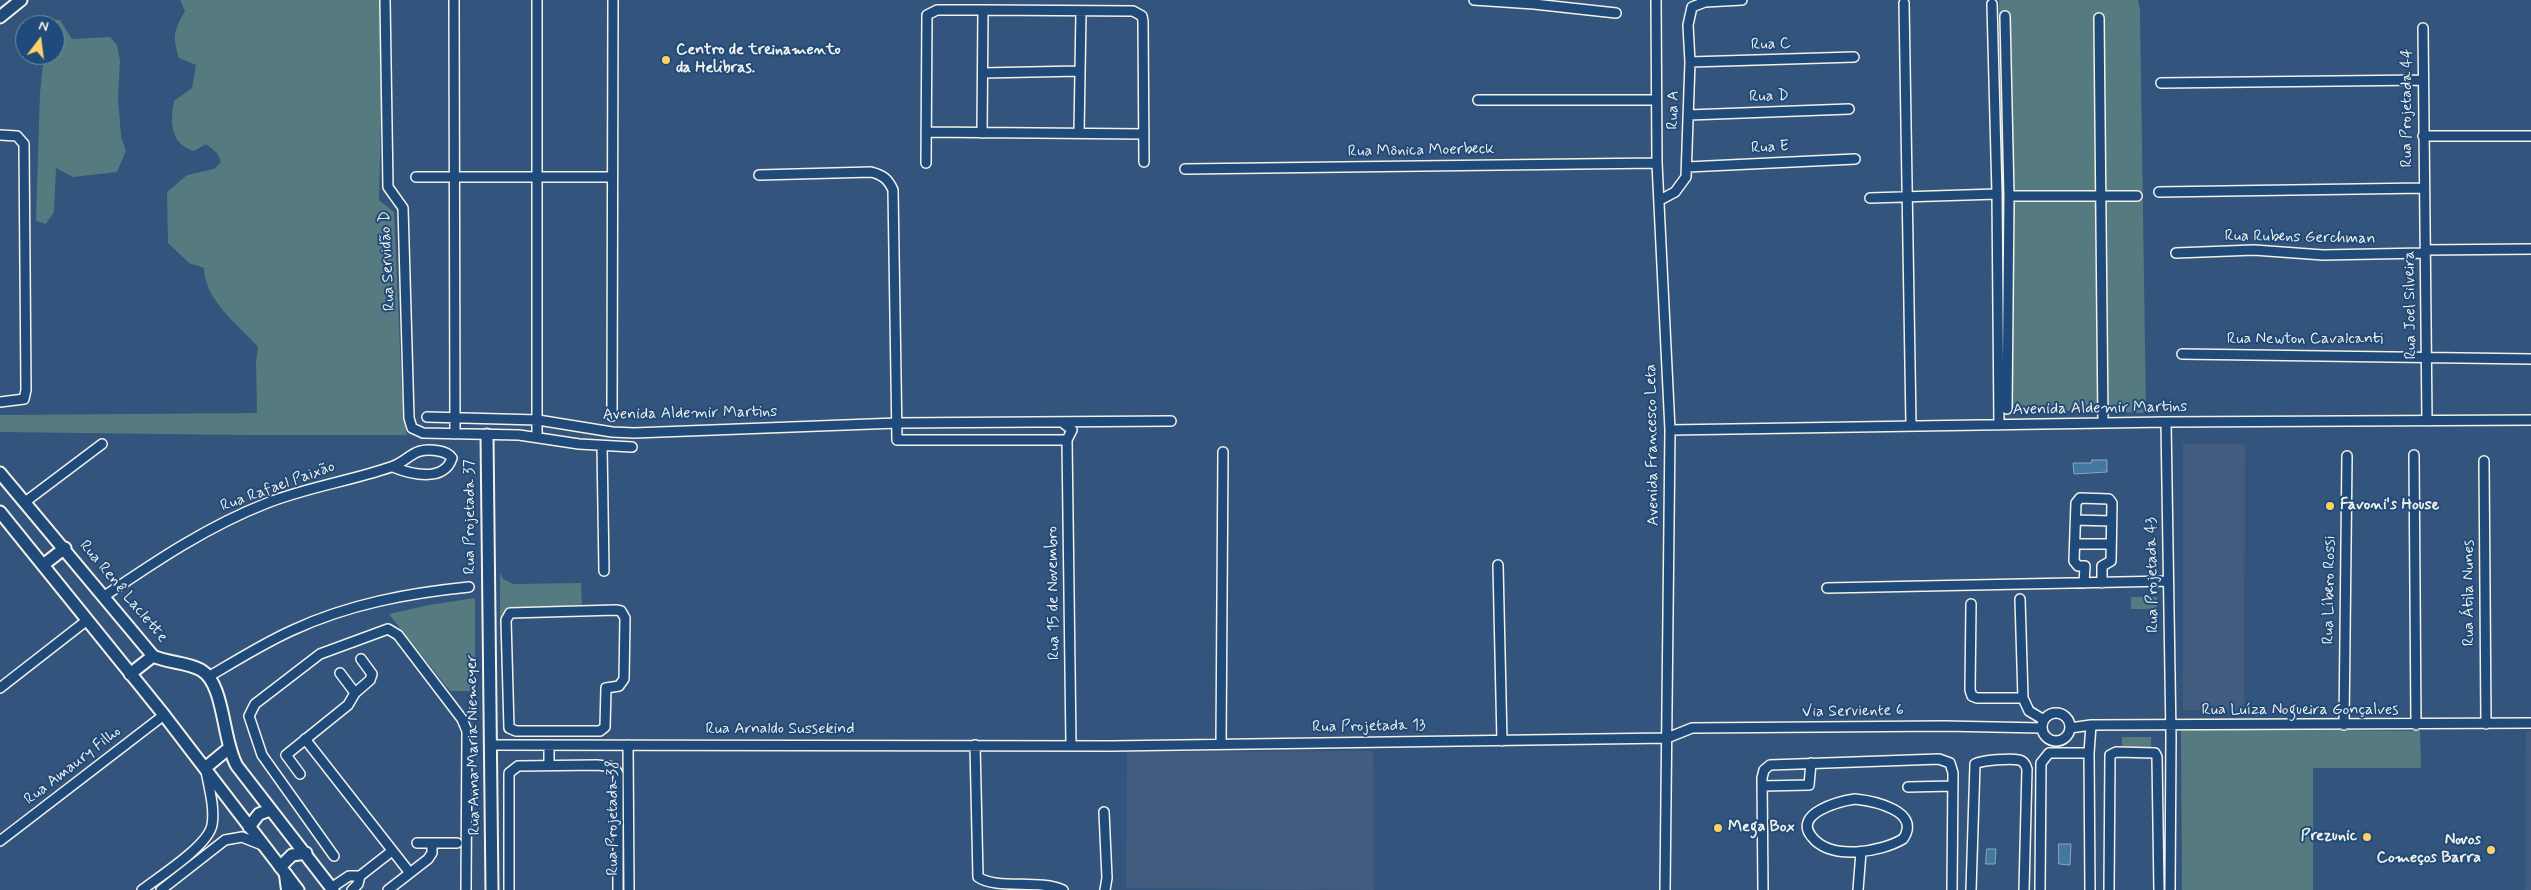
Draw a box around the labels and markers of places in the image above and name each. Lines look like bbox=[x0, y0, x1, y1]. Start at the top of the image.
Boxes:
place label: Centro de treinamento da Helibras. bbox=[676, 41, 841, 79]
marker: Centro de treinamento da Helibras. bbox=[660, 54, 672, 66]
place label: Favoni's House bbox=[2340, 496, 2439, 516]
marker: Favoni's House bbox=[2324, 500, 2336, 512]
place label: Mega Box bbox=[1728, 818, 1795, 838]
marker: Mega Box bbox=[1712, 822, 1724, 834]
place label: Prezunic bbox=[2301, 827, 2357, 847]
marker: Prezunic bbox=[2361, 831, 2373, 843]
place label: Novos Começos Barra bbox=[2377, 831, 2481, 869]
marker: Novos Começos Barra bbox=[2485, 844, 2497, 856]

